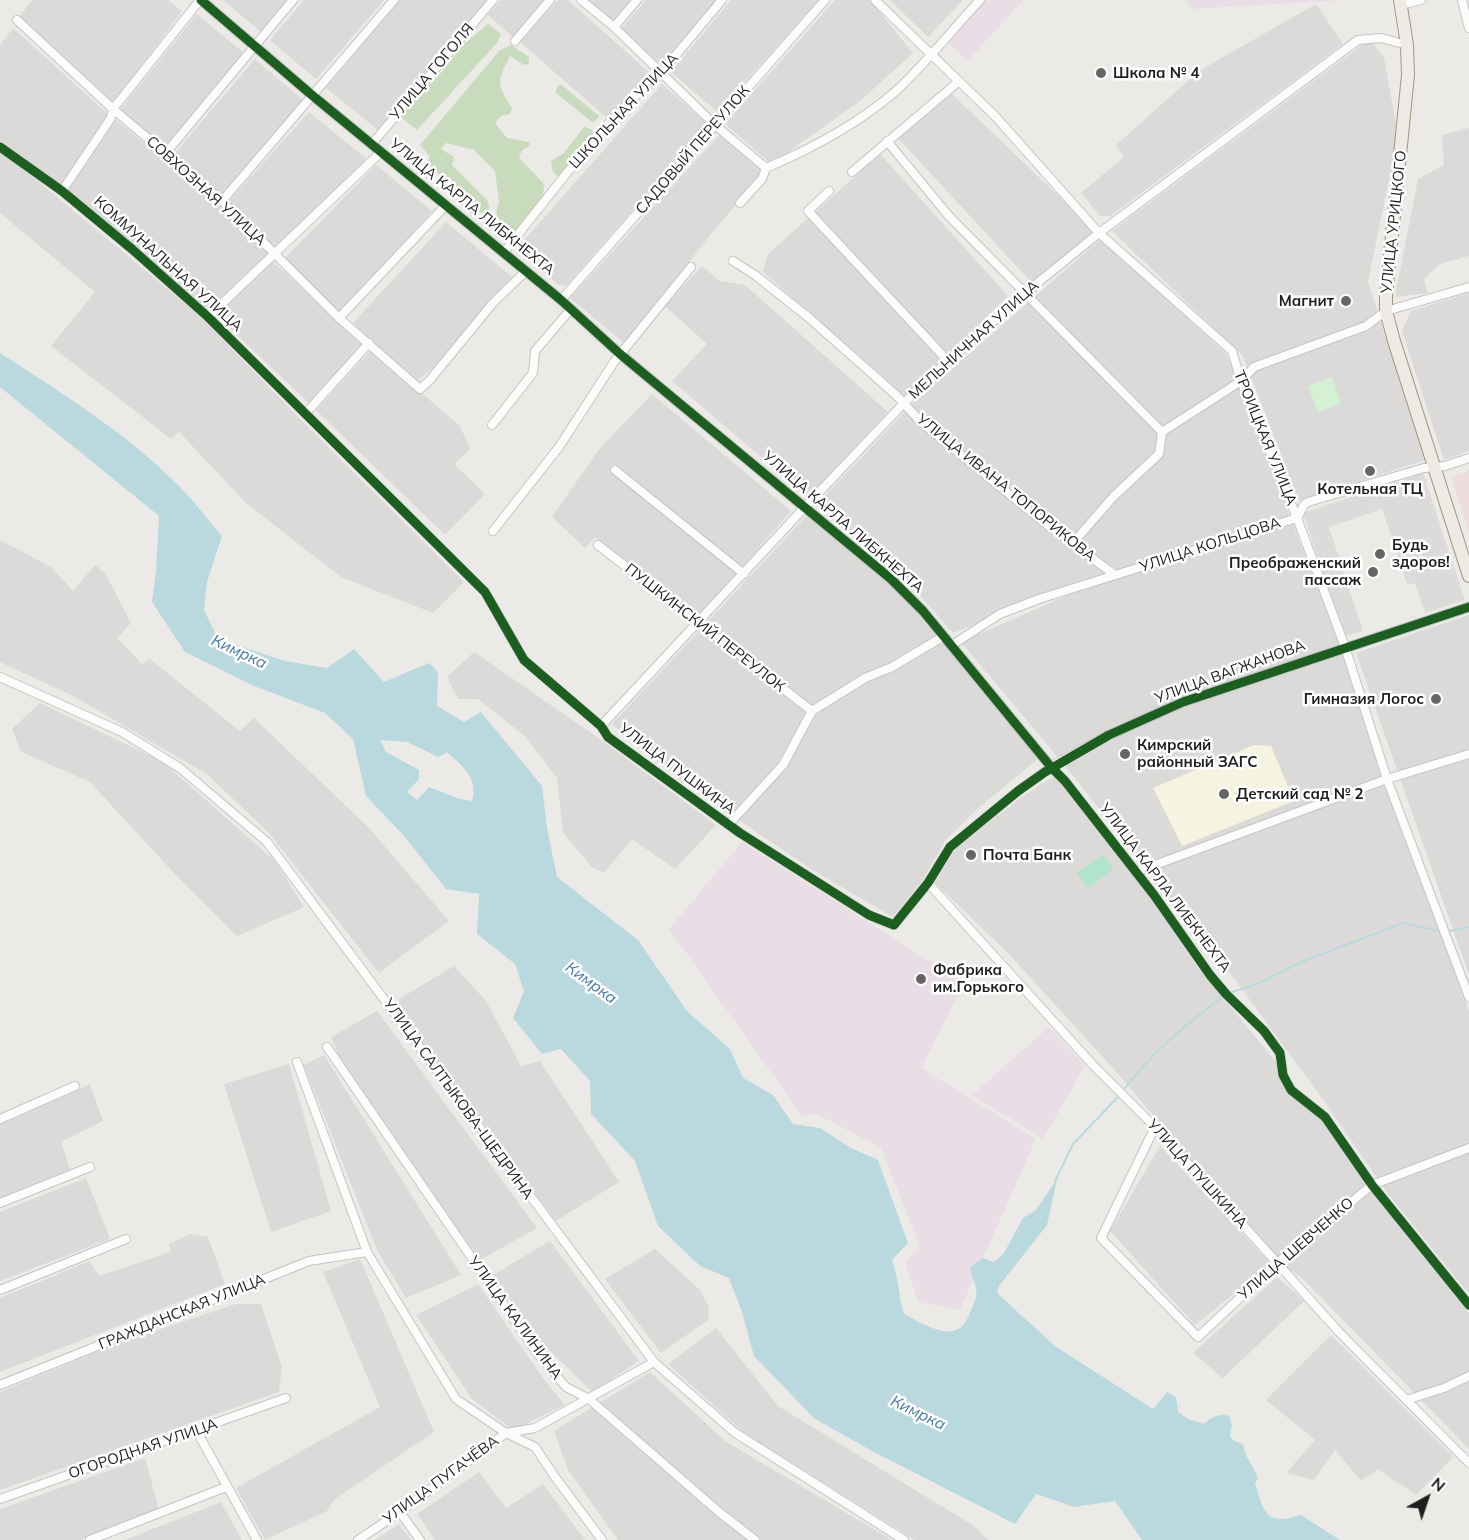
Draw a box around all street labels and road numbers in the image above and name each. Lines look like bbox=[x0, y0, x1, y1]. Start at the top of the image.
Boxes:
street label: УЛИЦА ГОГОЛЯ bbox=[386, 20, 478, 124]
street label: ШКОЛЬНАЯ УЛИЦА bbox=[566, 49, 682, 173]
street label: САДОВЫЙ ПЕРЕУЛОК bbox=[632, 82, 754, 218]
street label: СОВХОЗНАЯ УЛИЦА bbox=[142, 132, 270, 250]
street label: УЛИЦА КАРЛА ЛИБКНЕХТА bbox=[386, 135, 558, 279]
street label: УЛИЦА УРИЦКОГО bbox=[1378, 150, 1410, 294]
street label: КОММУНАЛЬНАЯ УЛИЦА bbox=[90, 193, 246, 335]
street label: МЕЛЬНИЧНАЯ УЛИЦА bbox=[905, 277, 1043, 403]
street label: ТРОИЦКАЯ УЛИЦА bbox=[1230, 368, 1300, 508]
street label: УЛИЦА ИВАНА ТОПОРИКОВА bbox=[913, 410, 1099, 566]
street label: УЛИЦА КАРЛА ЛИБКНЕХТА bbox=[759, 447, 927, 597]
street label: УЛИЦА КОЛЬЦОВА bbox=[1137, 514, 1283, 576]
street label: ПУШКИНСКИЙ ПЕРЕУЛОК bbox=[621, 560, 789, 696]
street label: УЛИЦА ВАГЖАНОВА bbox=[1152, 636, 1308, 708]
street label: УЛИЦА ПУШКИНА bbox=[615, 719, 739, 819]
street label: УЛИЦА КАРЛА ЛИБКНЕХТА bbox=[1095, 800, 1235, 976]
street label: УЛИЦА САЛТЫКОВА-ЩЕДРИНА bbox=[379, 995, 537, 1203]
street label: УЛИЦА ПУШКИНА bbox=[1143, 1116, 1251, 1232]
street label: УЛИЦА ШЕВЧЕНКО bbox=[1235, 1194, 1357, 1304]
street label: УЛИЦА КАЛИНИНА bbox=[464, 1253, 566, 1383]
street label: ГРАЖДАНСКАЯ УЛИЦА bbox=[96, 1270, 268, 1354]
street label: ОГОРОДНАЯ УЛИЦА bbox=[66, 1415, 220, 1483]
street label: УЛИЦА ПУГАЧЁВА bbox=[380, 1432, 502, 1528]

